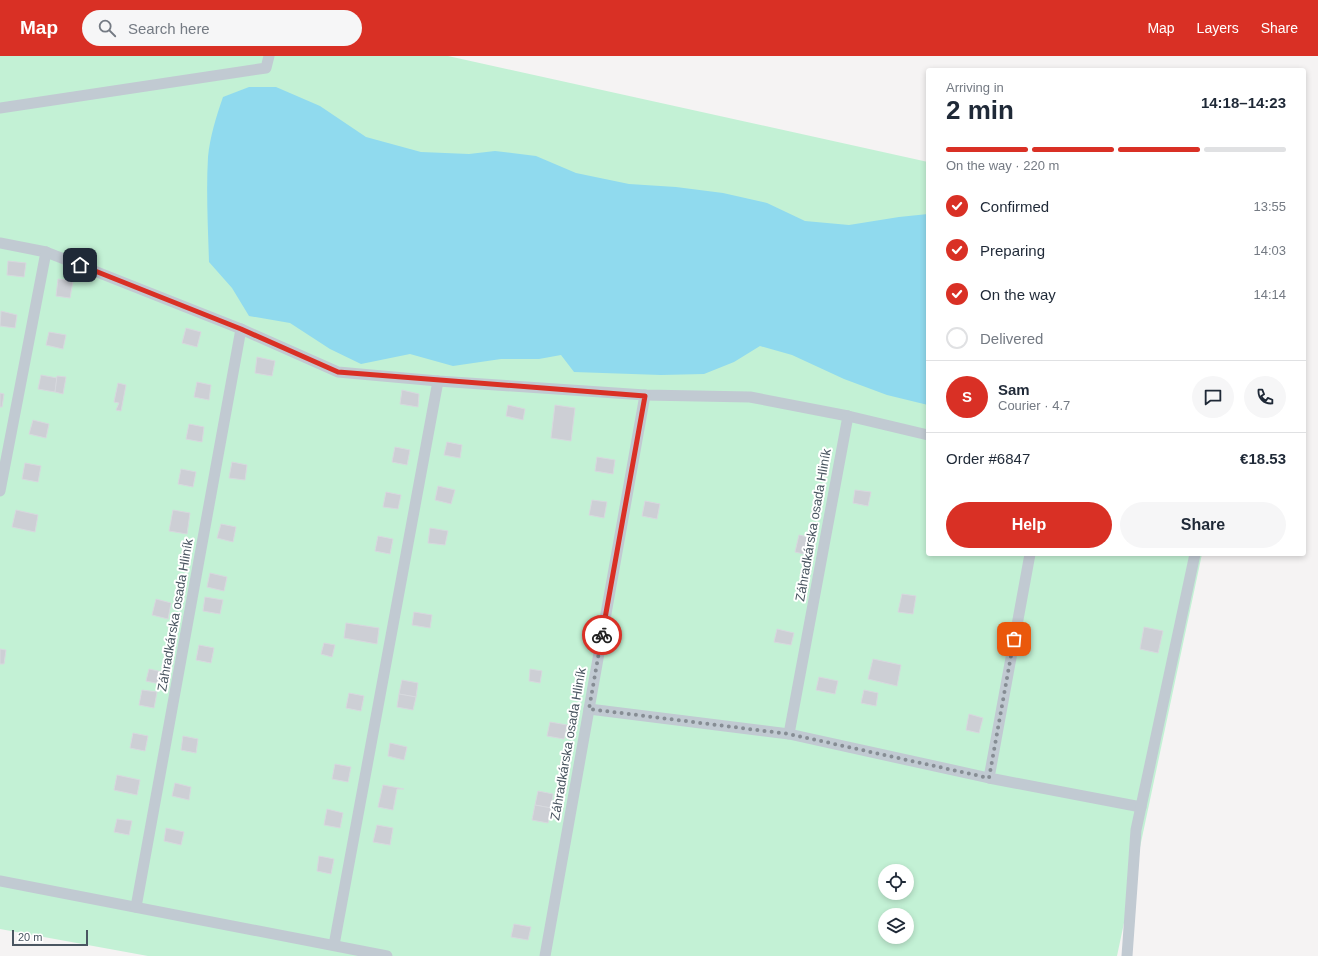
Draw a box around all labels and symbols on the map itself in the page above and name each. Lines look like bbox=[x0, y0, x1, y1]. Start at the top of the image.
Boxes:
pin bbox=[63, 248, 97, 282]
street label: Záhradkárska osada Hliník bbox=[792, 447, 834, 602]
street label: Záhradkárska osada Hliník bbox=[154, 537, 196, 692]
courier bbox=[582, 615, 622, 655]
pin bbox=[997, 622, 1031, 656]
street label: Záhradkárska osada Hliník bbox=[547, 666, 589, 821]
scale bar bbox=[12, 928, 88, 947]

